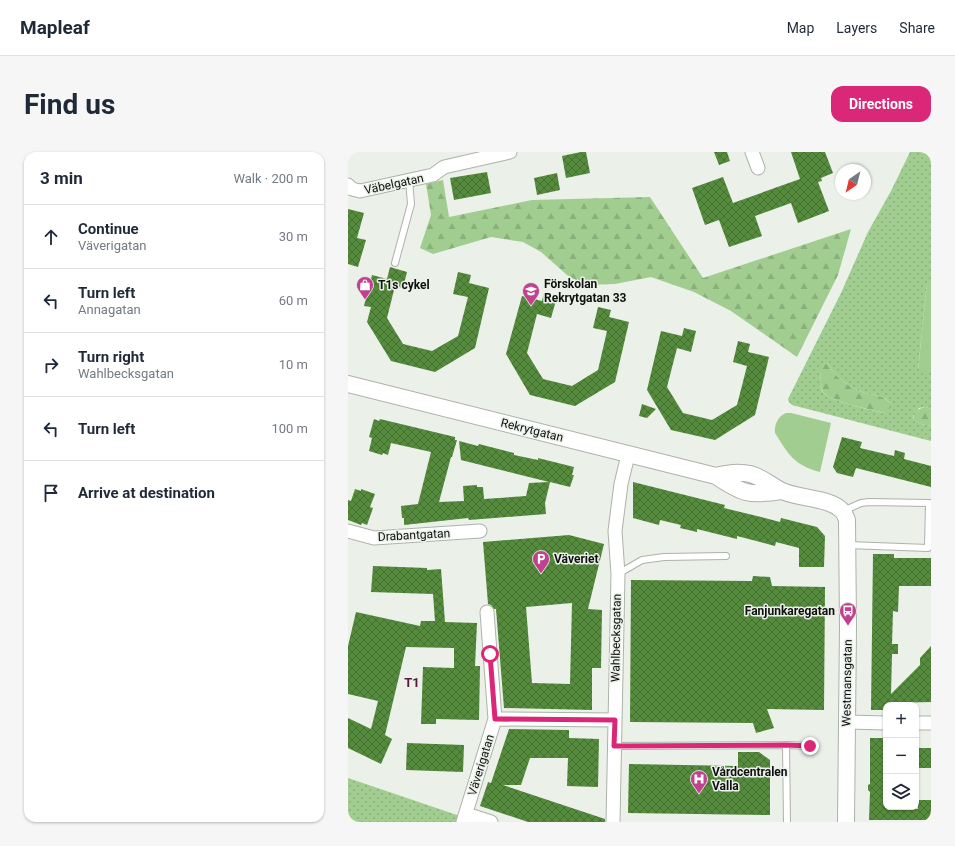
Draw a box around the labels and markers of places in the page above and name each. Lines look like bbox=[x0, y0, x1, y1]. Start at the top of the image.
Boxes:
shop icon: T1s cykel bbox=[355, 275, 375, 300]
place label: Förskolan Rekrytgatan 33 bbox=[544, 277, 627, 305]
place label: T1s cykel bbox=[378, 278, 430, 292]
school or university icon: Förskolan Rekrytgatan 33 bbox=[521, 281, 541, 306]
parking icon: Väveriet bbox=[531, 549, 551, 574]
place label: Väveriet bbox=[554, 552, 599, 566]
bus stop icon: Fanjunkaregatan bbox=[838, 601, 858, 626]
place label: Fanjunkaregatan bbox=[745, 604, 835, 618]
place label: Vårdcentralen Valla bbox=[712, 765, 788, 793]
hospital icon: Vårdcentralen Valla bbox=[689, 769, 709, 794]

